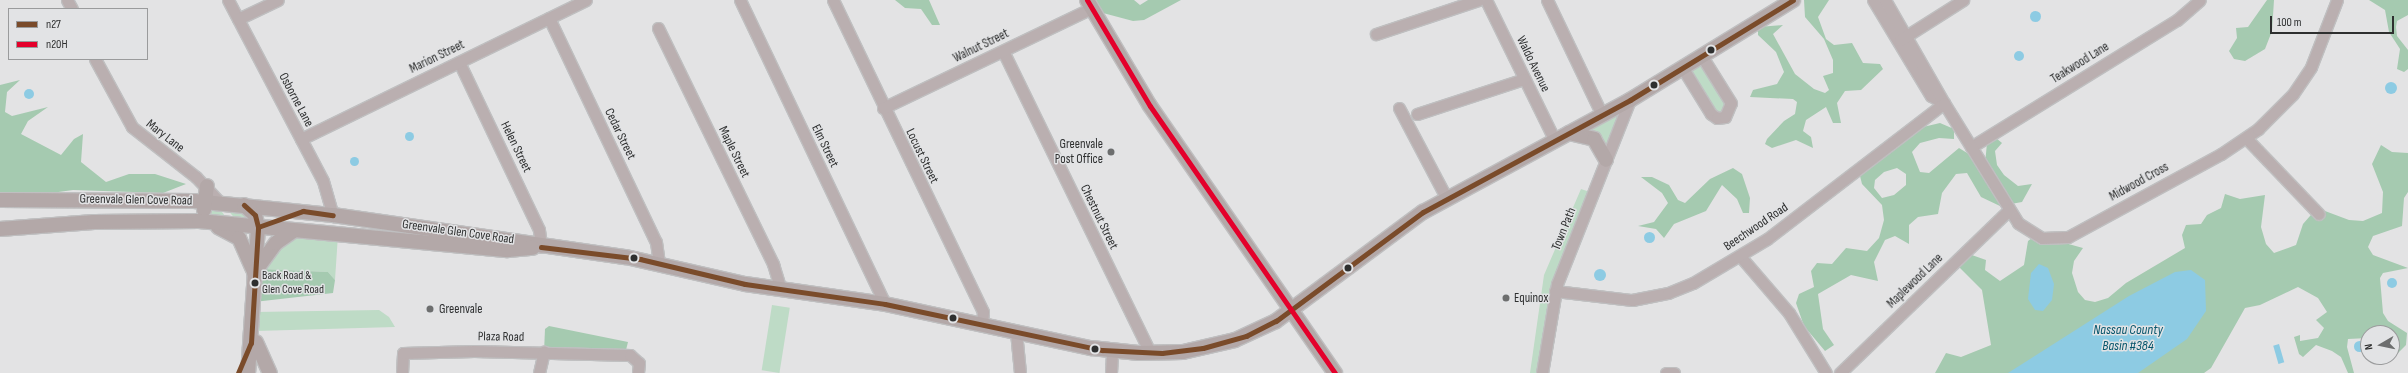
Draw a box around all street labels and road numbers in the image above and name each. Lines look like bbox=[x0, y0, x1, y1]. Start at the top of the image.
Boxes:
street label: Walnut Street bbox=[951, 26, 1011, 66]
street label: Waldo Avenue bbox=[1513, 34, 1553, 94]
street label: Marion Street bbox=[407, 37, 467, 77]
street label: Teakwood Lane bbox=[2048, 39, 2112, 87]
street label: Osborne Lane bbox=[275, 70, 317, 130]
street label: Cedar Street bbox=[601, 106, 639, 162]
street label: Mary Lane bbox=[143, 116, 187, 156]
street label: Helen Street bbox=[497, 119, 535, 175]
street label: Elm Street bbox=[808, 122, 842, 170]
street label: Maple Street bbox=[715, 124, 753, 180]
street label: Locust Street bbox=[902, 126, 942, 186]
street label: Midwood Cross bbox=[2107, 159, 2171, 205]
street label: Chestnut Street bbox=[1077, 182, 1121, 252]
street label: Greenvale Glen Cove Road bbox=[80, 191, 192, 209]
street label: Beechwood Road bbox=[1721, 200, 1791, 254]
street label: Town Path bbox=[1548, 205, 1580, 253]
street label: Greenvale Glen Cove Road bbox=[401, 216, 515, 248]
street label: Maplewood Lane bbox=[1884, 250, 1946, 312]
street label: Plaza Road bbox=[478, 329, 524, 345]

